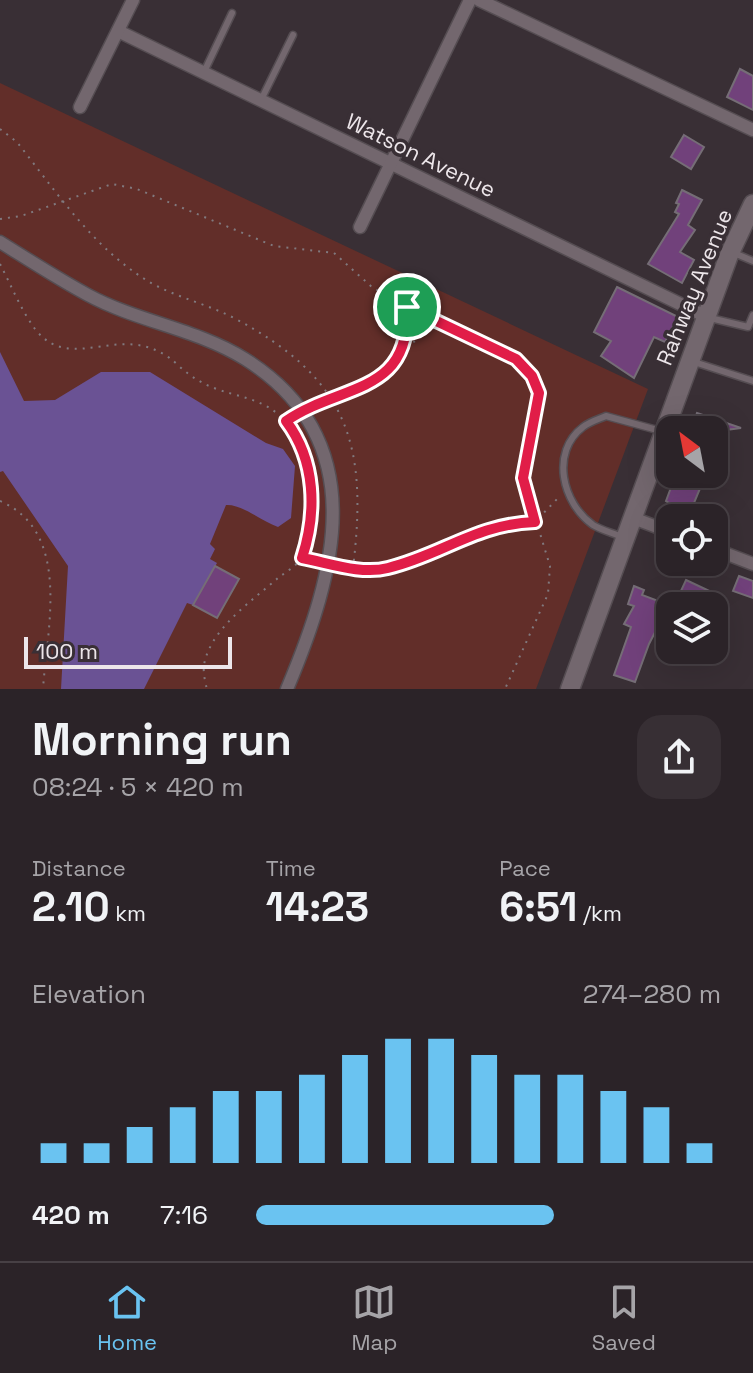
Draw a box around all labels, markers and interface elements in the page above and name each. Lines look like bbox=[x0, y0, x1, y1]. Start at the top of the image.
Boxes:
street label: Watson Avenue bbox=[342, 107, 500, 203]
street label: Rahway Avenue bbox=[650, 205, 738, 369]
pin bbox=[373, 273, 441, 341]
icon: arrive bbox=[385, 285, 429, 329]
north arrow bbox=[656, 416, 728, 488]
map controls bbox=[656, 416, 728, 664]
button: locate bbox=[656, 504, 728, 576]
button: layers bbox=[656, 592, 728, 664]
scale bar bbox=[24, 633, 232, 669]
text: 100 m bbox=[36, 637, 98, 665]
text: Morning run bbox=[32, 712, 292, 768]
button: share bbox=[637, 715, 721, 799]
text: 08:24 · 5 × 420 m bbox=[32, 770, 244, 804]
text: Distance bbox=[32, 854, 126, 882]
text: Time bbox=[266, 854, 316, 882]
text: Pace bbox=[499, 854, 551, 882]
text: 2.10 bbox=[32, 882, 110, 933]
text: 14:23 bbox=[266, 882, 369, 933]
text: 6:51 bbox=[499, 882, 577, 933]
text: km bbox=[110, 899, 146, 927]
text: /km bbox=[577, 899, 622, 927]
text: Elevation bbox=[32, 977, 146, 1011]
text: 274–280 m bbox=[583, 977, 721, 1011]
text: 420 m bbox=[32, 1198, 110, 1232]
text: 7:16 bbox=[160, 1198, 208, 1232]
tab: Home bbox=[97, 1280, 157, 1356]
tab: Map bbox=[351, 1280, 397, 1356]
tab: Saved bbox=[592, 1280, 656, 1356]

